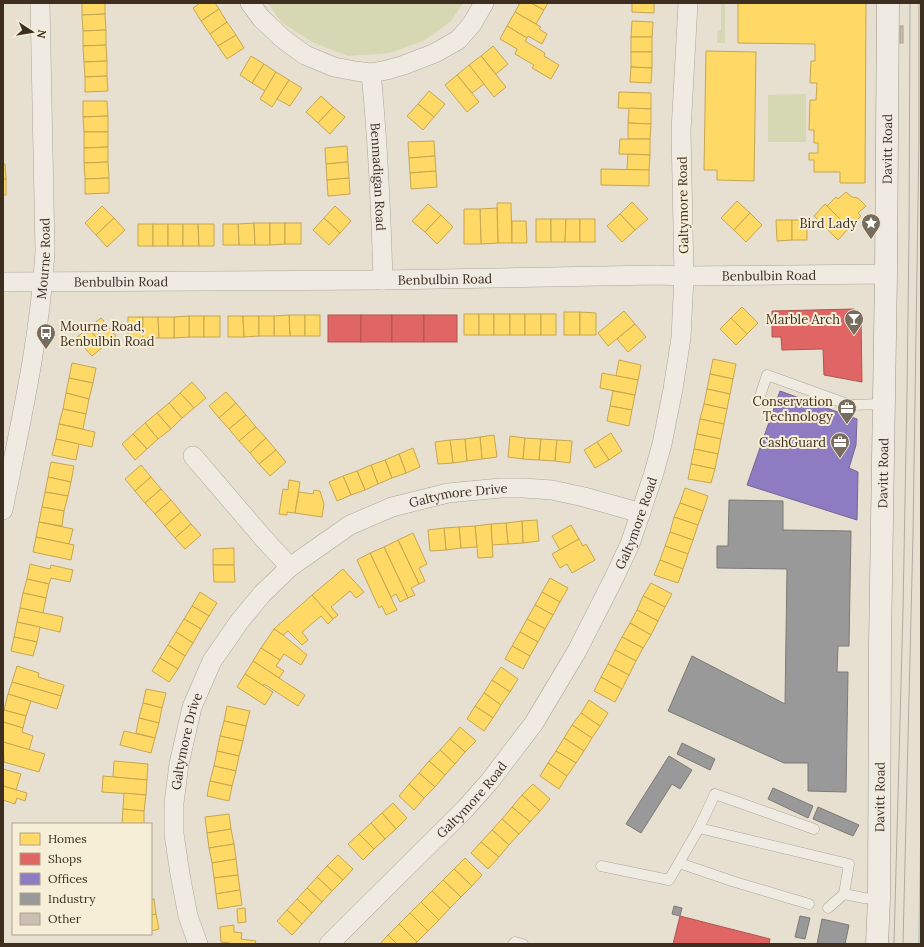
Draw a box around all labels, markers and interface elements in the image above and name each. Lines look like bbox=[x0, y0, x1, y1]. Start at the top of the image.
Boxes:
north arrow bbox=[12, 12, 52, 52]
text: N bbox=[34, 28, 50, 40]
street label: Davitt Road bbox=[878, 114, 896, 184]
street label: Benmadigan Road bbox=[367, 122, 390, 231]
street label: Galtymore Road bbox=[674, 156, 692, 254]
place icon: Bird Lady bbox=[860, 212, 882, 240]
place label: Bird Lady bbox=[800, 215, 857, 232]
street label: Mourne Road bbox=[32, 218, 54, 300]
street label: Benbulbin Road bbox=[722, 266, 817, 284]
street label: Benbulbin Road bbox=[397, 270, 493, 288]
street label: Benbulbin Road bbox=[74, 273, 169, 290]
bar icon: Marble Arch bbox=[843, 308, 865, 336]
place label: Marble Arch bbox=[766, 311, 840, 328]
place label: Mourne Road, Benbulbin Road bbox=[60, 318, 155, 350]
bus stop icon: Mourne Road, Benbulbin Road bbox=[35, 322, 57, 350]
place label: Conservation Technology bbox=[752, 393, 833, 425]
office icon: Conservation Technology bbox=[836, 397, 858, 425]
office icon: CashGuard bbox=[829, 431, 851, 459]
place label: CashGuard bbox=[759, 434, 826, 451]
street label: Davitt Road bbox=[874, 437, 892, 508]
street label: Galtymore Road bbox=[611, 474, 661, 572]
street label: Galtymore Drive bbox=[407, 480, 508, 511]
street label: Galtymore Drive bbox=[167, 690, 206, 791]
street label: Galtymore Road bbox=[432, 758, 510, 841]
street label: Davitt Road bbox=[871, 762, 888, 832]
legend bbox=[12, 823, 152, 935]
text: Homes bbox=[48, 831, 87, 846]
text: Shops bbox=[48, 851, 82, 866]
text: Offices bbox=[48, 871, 88, 886]
text: Industry bbox=[48, 891, 96, 906]
text: Other bbox=[48, 911, 82, 926]

